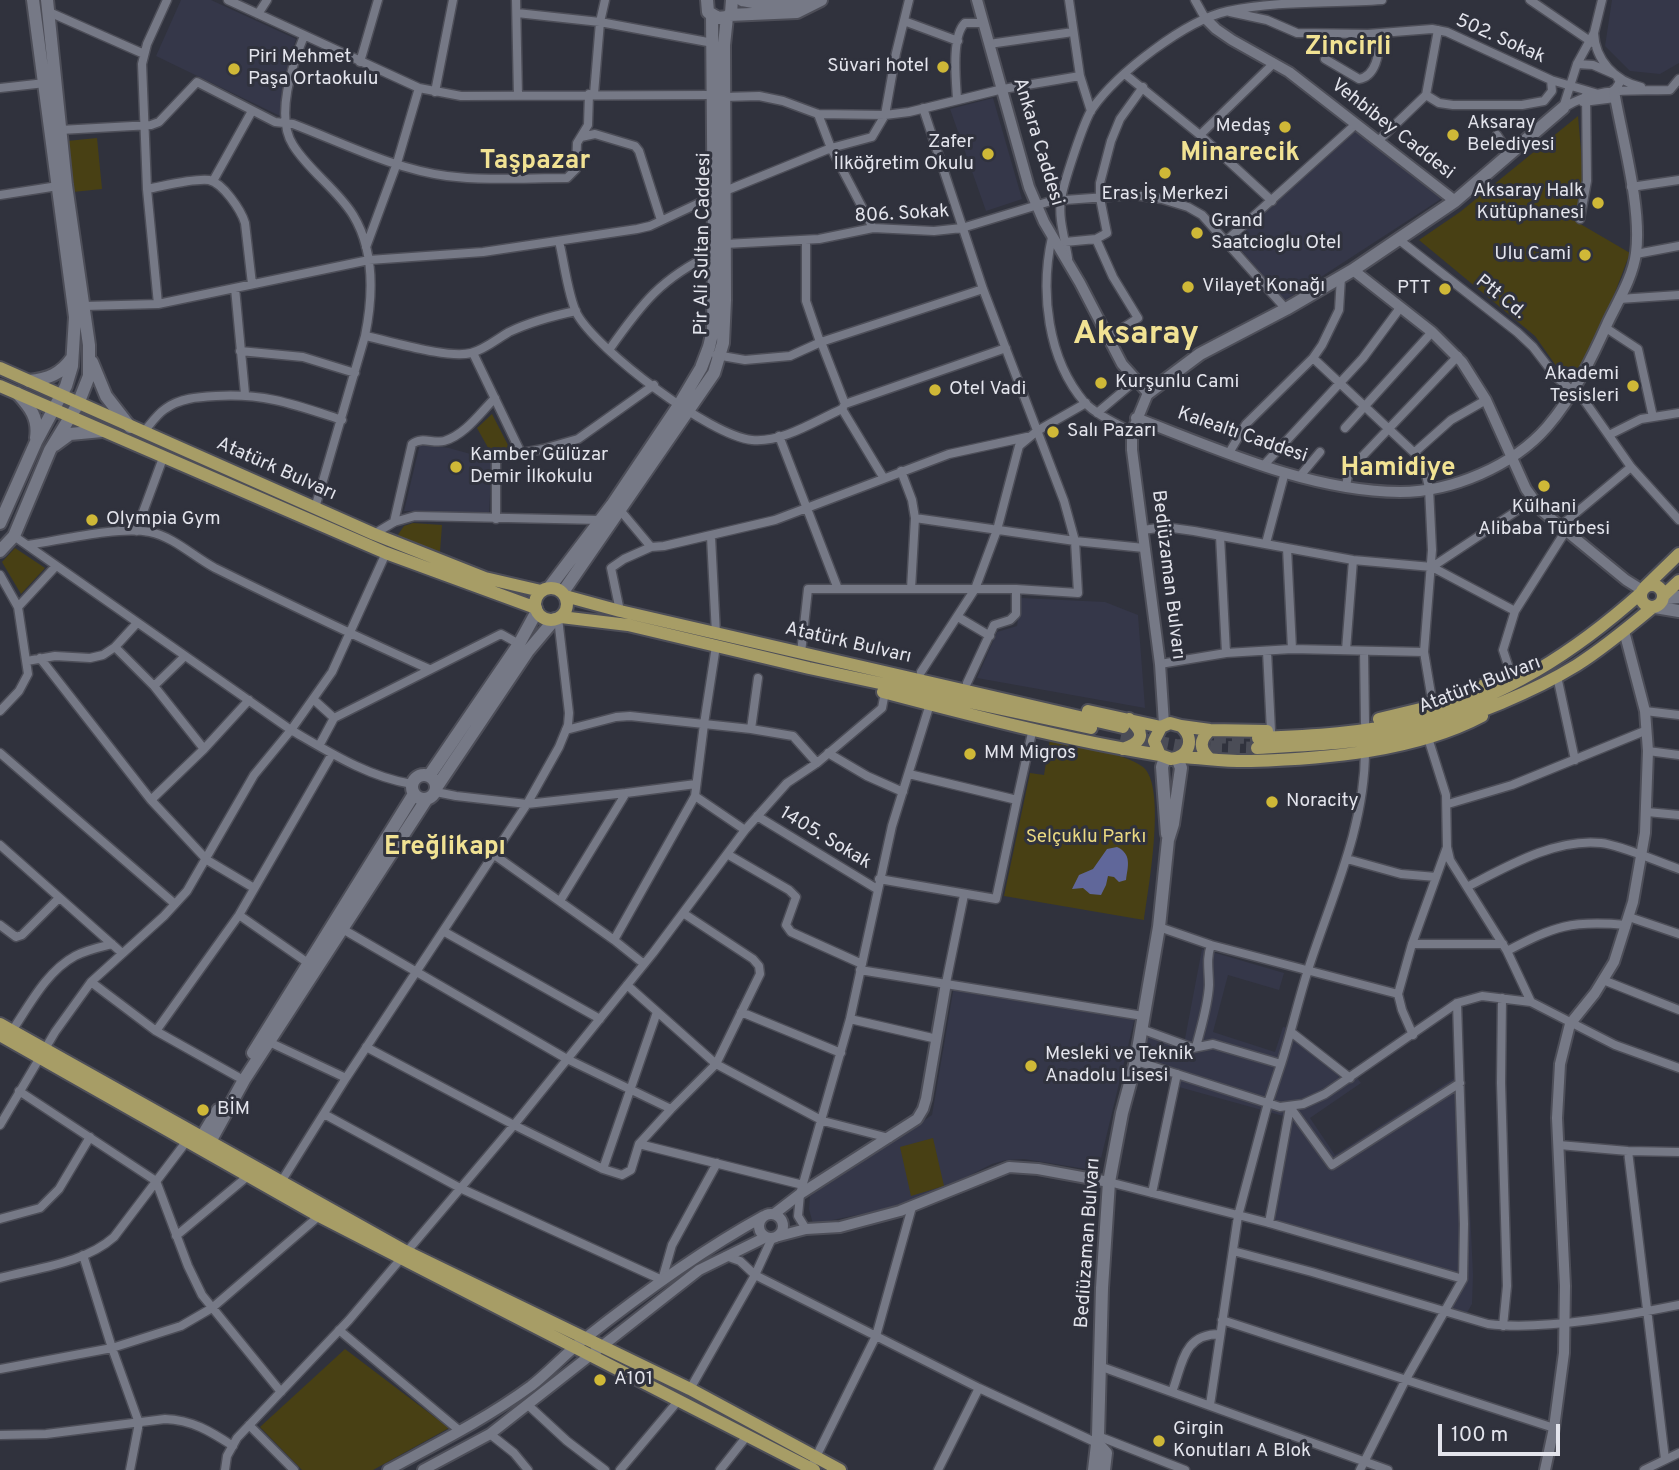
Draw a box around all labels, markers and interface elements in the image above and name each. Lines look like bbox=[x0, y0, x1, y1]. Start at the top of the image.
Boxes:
street label: 502. Sokak bbox=[1452, 10, 1548, 70]
district label: Zincirli bbox=[1305, 33, 1391, 65]
place label: Piri Mehmet Paşa Ortaokulu bbox=[248, 47, 378, 91]
place label: Süvari hotel bbox=[827, 56, 929, 78]
marker: Süvari hotel bbox=[935, 59, 951, 75]
marker: Piri Mehmet Paşa Ortaokulu bbox=[226, 61, 242, 77]
street label: Ankara Caddesi bbox=[1007, 75, 1067, 209]
street label: Vehbibey Caddesi bbox=[1326, 75, 1458, 185]
place label: Aksaray Belediyesi bbox=[1467, 113, 1555, 157]
place label: Medaş bbox=[1216, 116, 1271, 138]
marker: Medaş bbox=[1277, 119, 1293, 135]
marker: Aksaray Belediyesi bbox=[1445, 127, 1461, 143]
place label: Zafer İlköğretim Okulu bbox=[834, 132, 974, 176]
district label: Minarecik bbox=[1180, 139, 1300, 171]
marker: Zafer İlköğretim Okulu bbox=[980, 146, 996, 162]
district label: Taşpazar bbox=[480, 147, 590, 179]
street label: Pir Ali Sultan Caddesi bbox=[691, 152, 717, 336]
marker: Eras İş Merkezi bbox=[1157, 165, 1173, 181]
place label: Aksaray Halk Kütüphanesi bbox=[1473, 181, 1584, 225]
place label: Eras İş Merkezi bbox=[1101, 184, 1229, 206]
marker: Aksaray Halk Kütüphanesi bbox=[1590, 195, 1606, 211]
street label: 806. Sokak bbox=[854, 201, 950, 229]
place label: Grand Saatcioglu Otel bbox=[1211, 211, 1341, 255]
marker: Grand Saatcioglu Otel bbox=[1189, 225, 1205, 241]
place label: Ulu Cami bbox=[1494, 244, 1571, 266]
marker: Ulu Cami bbox=[1577, 247, 1593, 263]
street label: Ptt Cd. bbox=[1470, 271, 1530, 325]
place label: Vilayet Konağı bbox=[1202, 276, 1325, 298]
place label: PTT bbox=[1397, 278, 1431, 300]
marker: Vilayet Konağı bbox=[1180, 279, 1196, 295]
marker: PTT bbox=[1437, 281, 1453, 297]
district label: Aksaray bbox=[1073, 316, 1199, 356]
place label: Akademi Tesisleri bbox=[1544, 364, 1619, 408]
place label: Kurşunlu Cami bbox=[1115, 372, 1239, 394]
marker: Kurşunlu Cami bbox=[1093, 375, 1109, 391]
marker: Akademi Tesisleri bbox=[1625, 378, 1641, 394]
place label: Otel Vadi bbox=[949, 379, 1026, 401]
marker: Otel Vadi bbox=[927, 382, 943, 398]
street label: Kalealtı Caddesi bbox=[1174, 403, 1310, 469]
place label: Salı Pazarı bbox=[1067, 421, 1156, 443]
marker: Salı Pazarı bbox=[1045, 424, 1061, 440]
street label: Atatürk Bulvarı bbox=[212, 433, 340, 507]
place label: Kamber Gülüzar Demir İlkokulu bbox=[470, 445, 609, 489]
district label: Hamidiye bbox=[1341, 454, 1455, 486]
marker: Kamber Gülüzar Demir İlkokulu bbox=[448, 459, 464, 475]
marker: Külhani Alibaba Türbesi bbox=[1536, 478, 1552, 494]
street label: Bediüzaman Bulvarı bbox=[1145, 489, 1189, 661]
place label: Külhani Alibaba Türbesi bbox=[1478, 497, 1610, 541]
place label: Olympia Gym bbox=[106, 509, 220, 531]
marker: Olympia Gym bbox=[84, 512, 100, 528]
street label: Atatürk Bulvarı bbox=[783, 618, 913, 670]
street label: Atatürk Bulvarı bbox=[1416, 652, 1544, 720]
place label: MM Migros bbox=[984, 743, 1076, 765]
marker: MM Migros bbox=[962, 746, 978, 762]
place label: Noracity bbox=[1286, 791, 1359, 813]
marker: Noracity bbox=[1264, 794, 1280, 810]
street label: 1405. Sokak bbox=[775, 803, 875, 875]
park label: Selçuklu Parkı bbox=[1026, 827, 1146, 849]
district label: Ereğlikapı bbox=[384, 833, 506, 865]
place label: Mesleki ve Teknik Anadolu Lisesi bbox=[1045, 1044, 1194, 1088]
marker: Mesleki ve Teknik Anadolu Lisesi bbox=[1023, 1058, 1039, 1074]
place label: BİM bbox=[217, 1099, 250, 1121]
marker: BİM bbox=[195, 1102, 211, 1118]
street label: Bediüzaman Bulvarı bbox=[1072, 1157, 1106, 1329]
place label: A101 bbox=[614, 1369, 653, 1391]
marker: A101 bbox=[592, 1372, 608, 1388]
scale bar bbox=[1441, 1410, 1564, 1454]
place label: Girgin Konutları A Blok bbox=[1173, 1419, 1311, 1463]
text: 100 m bbox=[1451, 1422, 1508, 1449]
marker: Girgin Konutları A Blok bbox=[1151, 1433, 1167, 1449]

